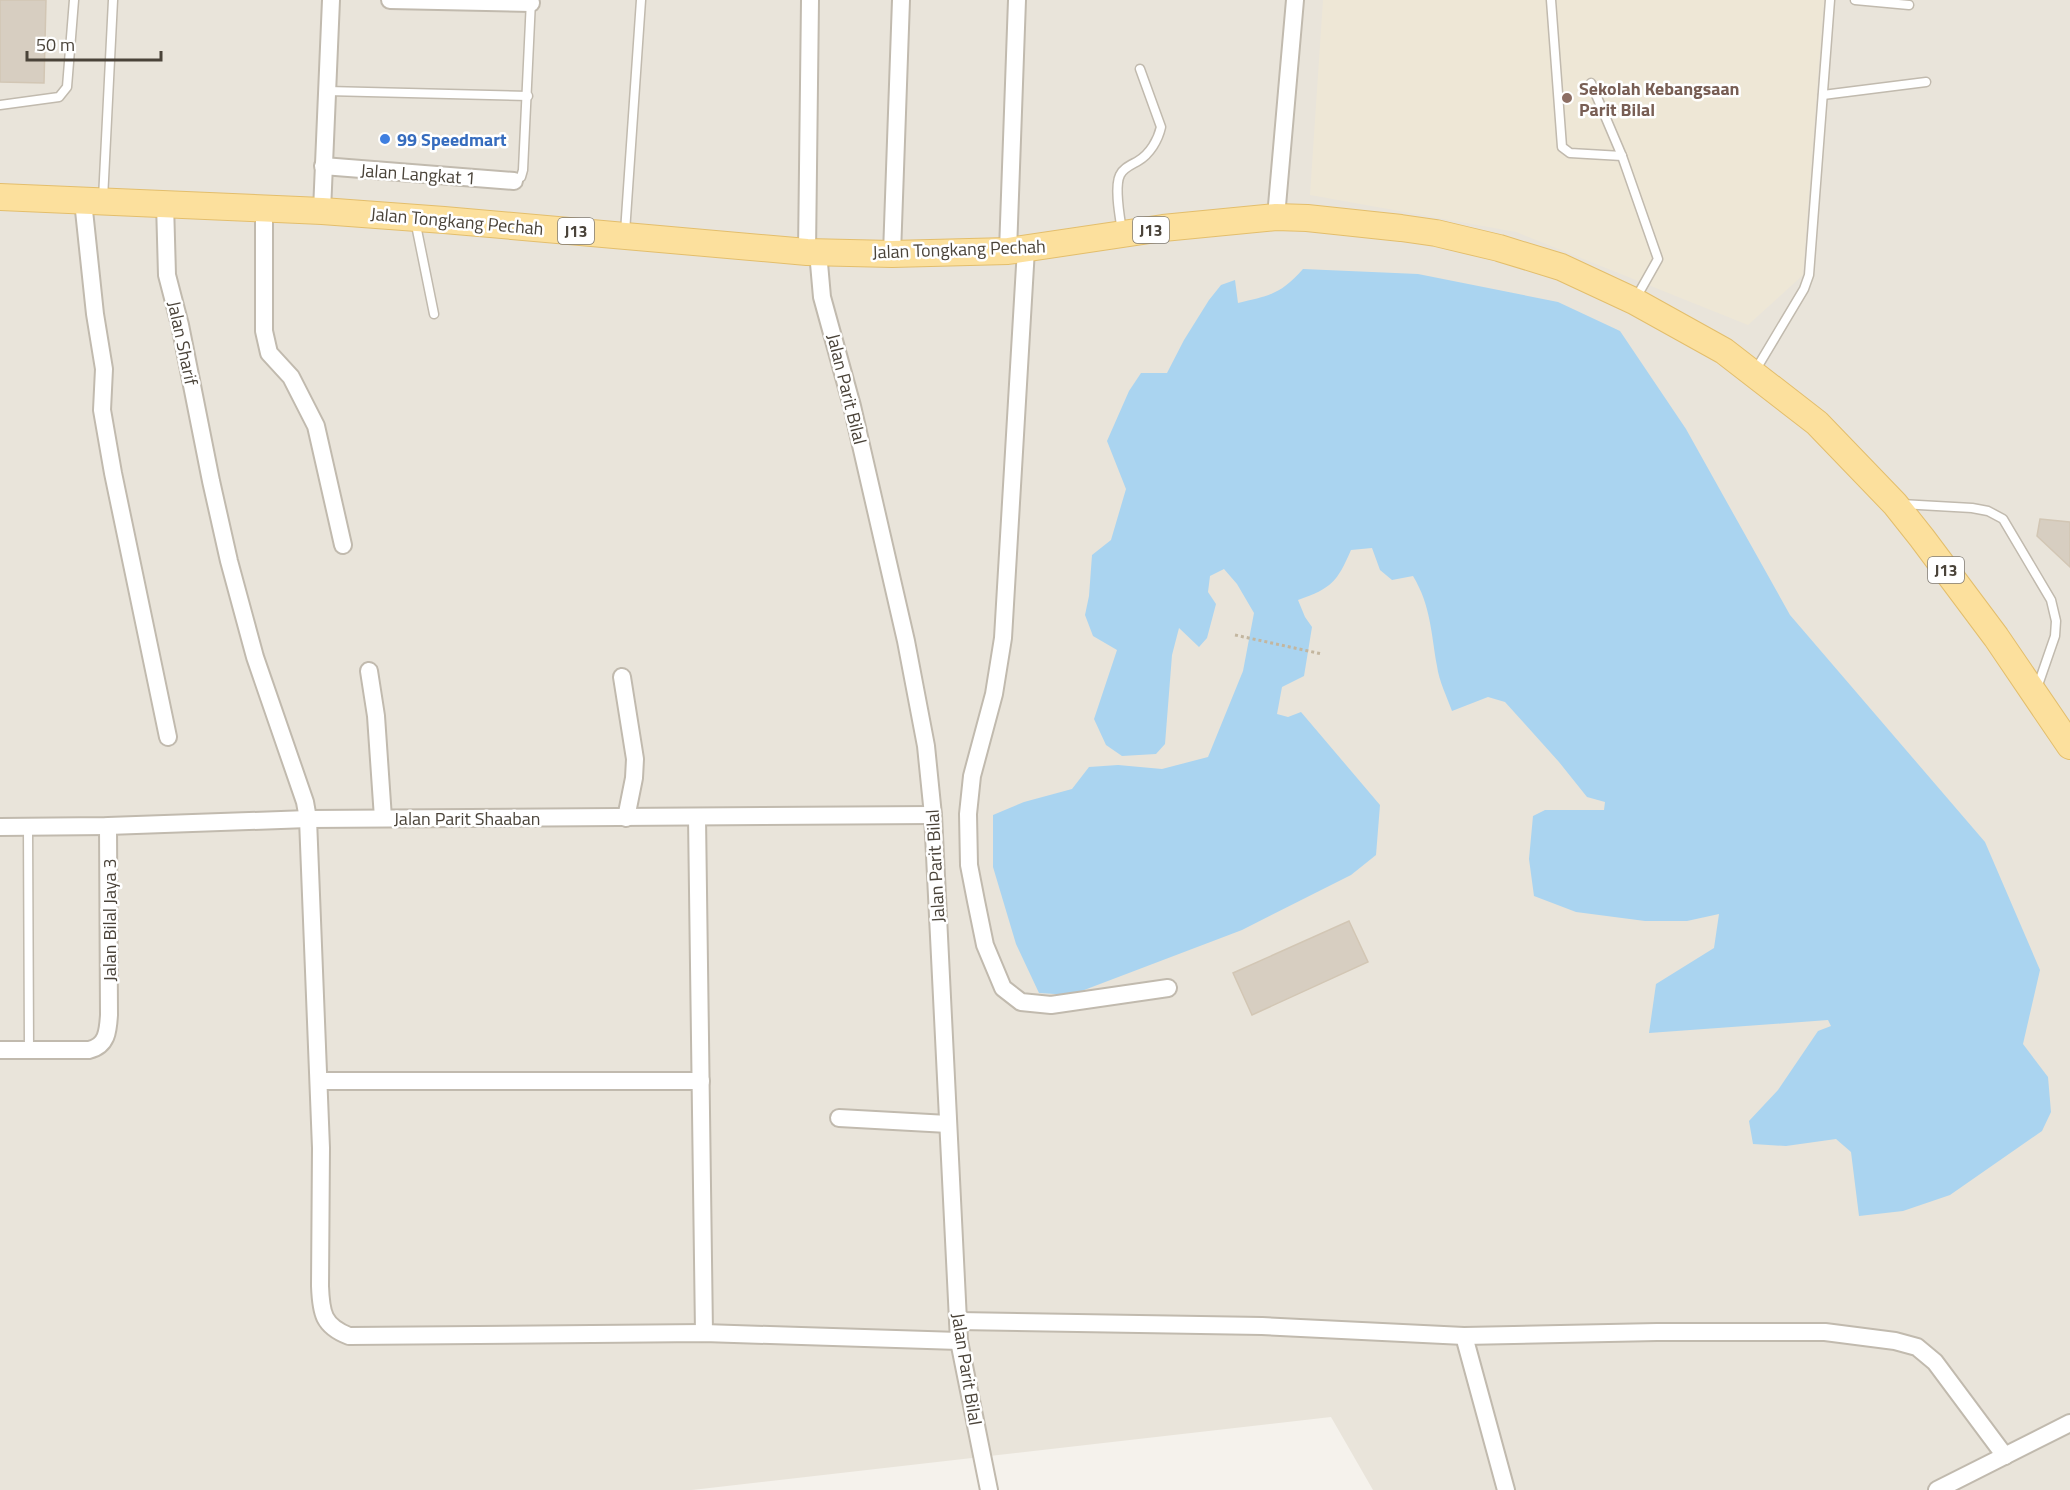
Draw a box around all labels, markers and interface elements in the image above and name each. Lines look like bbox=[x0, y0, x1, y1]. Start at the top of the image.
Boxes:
scale bar bbox=[27, 24, 160, 62]
text: 50 m bbox=[36, 31, 75, 58]
place label: Sekolah Kebangsaan Parit Bilal bbox=[1579, 75, 1740, 123]
marker: Sekolah Kebangsaan Parit Bilal bbox=[1560, 91, 1574, 105]
place label: 99 Speedmart bbox=[397, 126, 507, 153]
marker: 99 Speedmart bbox=[378, 132, 392, 146]
street label: Jalan Langkat 1 bbox=[359, 157, 477, 191]
street label: Jalan Tongkang Pechah bbox=[369, 200, 545, 242]
road number: J13 bbox=[1133, 217, 1169, 243]
road number: J13 bbox=[558, 218, 594, 244]
street label: Jalan Tongkang Pechah bbox=[872, 232, 1046, 266]
street label: Jalan Sharif bbox=[161, 298, 205, 388]
street label: Jalan Parit Bilal bbox=[820, 331, 874, 447]
road number: J13 bbox=[1928, 557, 1964, 583]
street label: Jalan Parit Shaaban bbox=[394, 805, 540, 832]
street label: Jalan Parit Bilal bbox=[919, 809, 951, 923]
street label: Jalan Bilal Jaya 3 bbox=[96, 858, 123, 982]
street label: Jalan Parit Bilal bbox=[945, 1311, 989, 1427]

